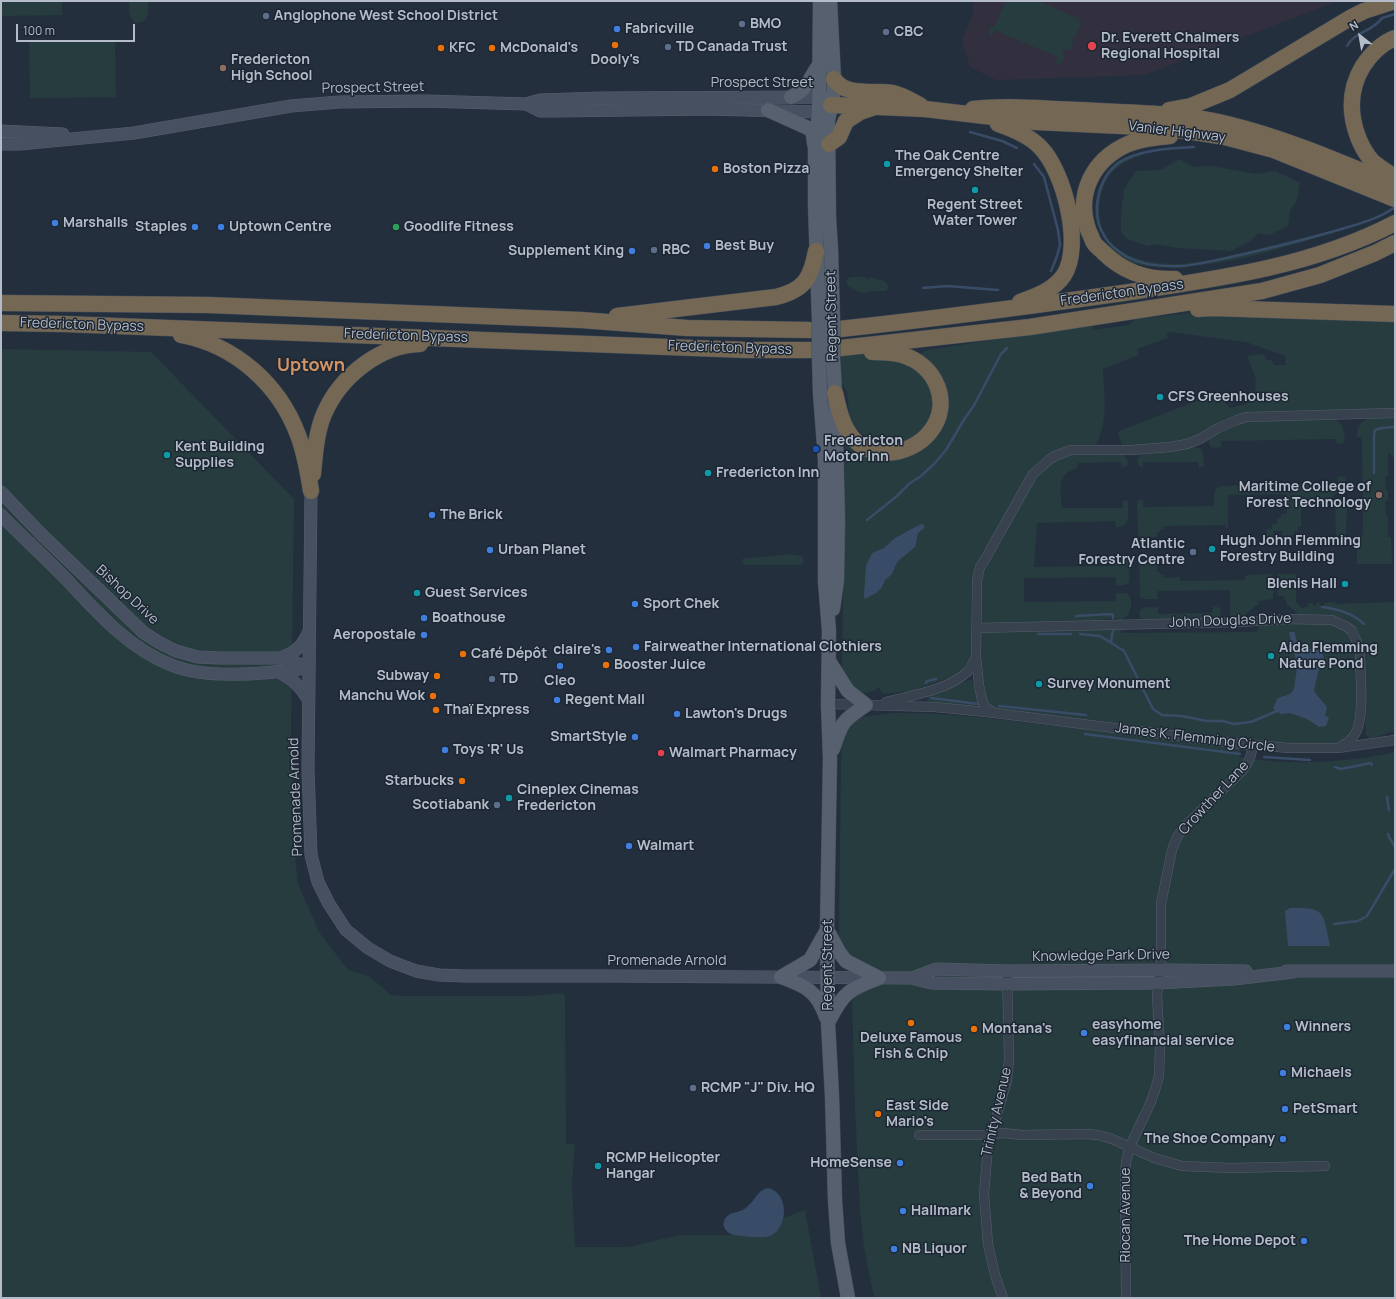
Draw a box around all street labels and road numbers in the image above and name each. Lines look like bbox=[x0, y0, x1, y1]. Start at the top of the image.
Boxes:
street label: Prospect Street bbox=[711, 75, 813, 91]
street label: Prospect Street bbox=[322, 79, 424, 97]
street label: Vanier Highway bbox=[1127, 118, 1227, 146]
street label: Regent Street bbox=[823, 270, 841, 362]
street label: Fredericton Bypass bbox=[1059, 276, 1185, 310]
street label: Fredericton Bypass bbox=[20, 314, 144, 336]
street label: Fredericton Bypass bbox=[344, 325, 468, 347]
street label: Fredericton Bypass bbox=[668, 337, 792, 359]
street label: Bishop Drive bbox=[92, 562, 162, 628]
street label: John Douglas Drive bbox=[1169, 610, 1291, 632]
street label: James K. Flemming Circle bbox=[1114, 720, 1276, 756]
street label: Promenade Arnold bbox=[286, 737, 306, 857]
street label: Crowther Lane bbox=[1175, 758, 1253, 838]
street label: Regent Street bbox=[820, 919, 836, 1011]
street label: Knowledge Park Drive bbox=[1032, 946, 1170, 966]
street label: Promenade Arnold bbox=[608, 953, 726, 969]
street label: Trinity Avenue bbox=[979, 1066, 1015, 1158]
street label: Riocan Avenue bbox=[1118, 1168, 1134, 1262]

